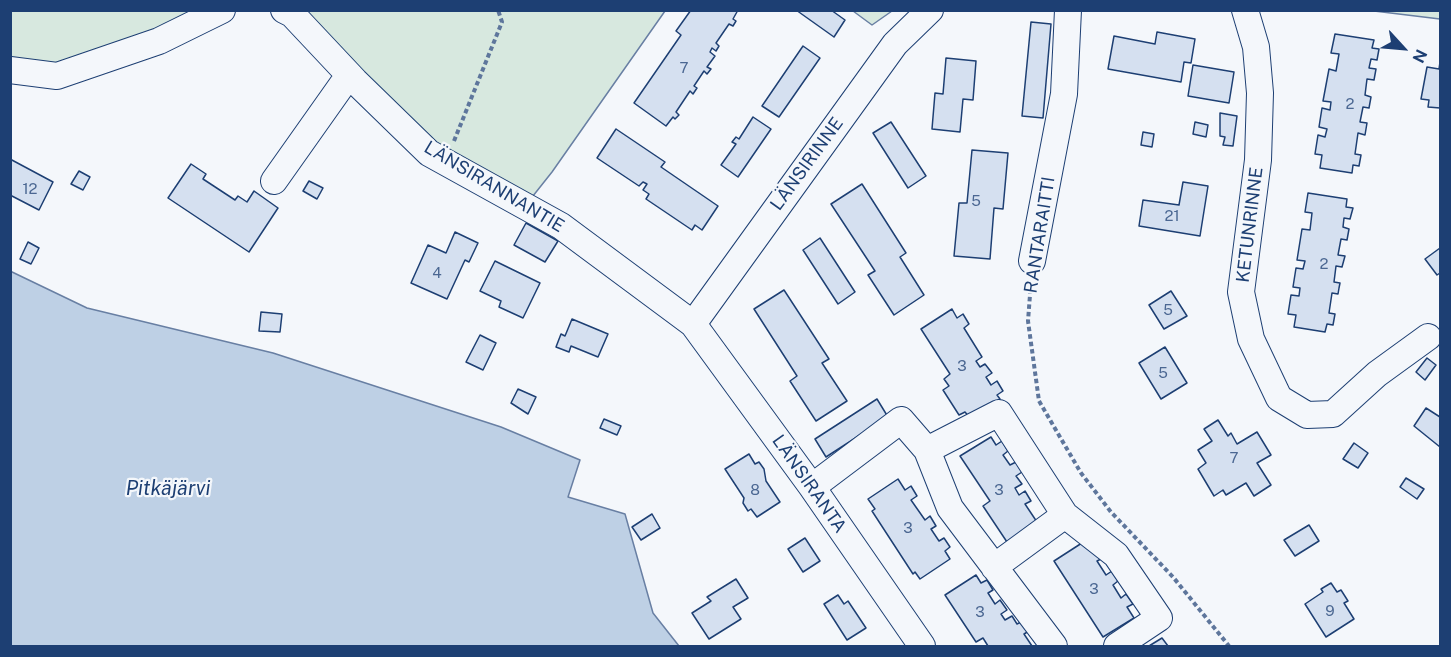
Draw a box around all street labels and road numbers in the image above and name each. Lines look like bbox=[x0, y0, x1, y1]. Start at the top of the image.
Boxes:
street label: LÄNSIRINNE bbox=[766, 113, 848, 215]
street label: LÄNSIRANNANTIE bbox=[420, 137, 568, 237]
street label: KETUNRINNE bbox=[1232, 166, 1268, 284]
street label: RANTARAITTI bbox=[1020, 175, 1060, 295]
street label: LÄNSIRANTA bbox=[767, 431, 851, 537]

